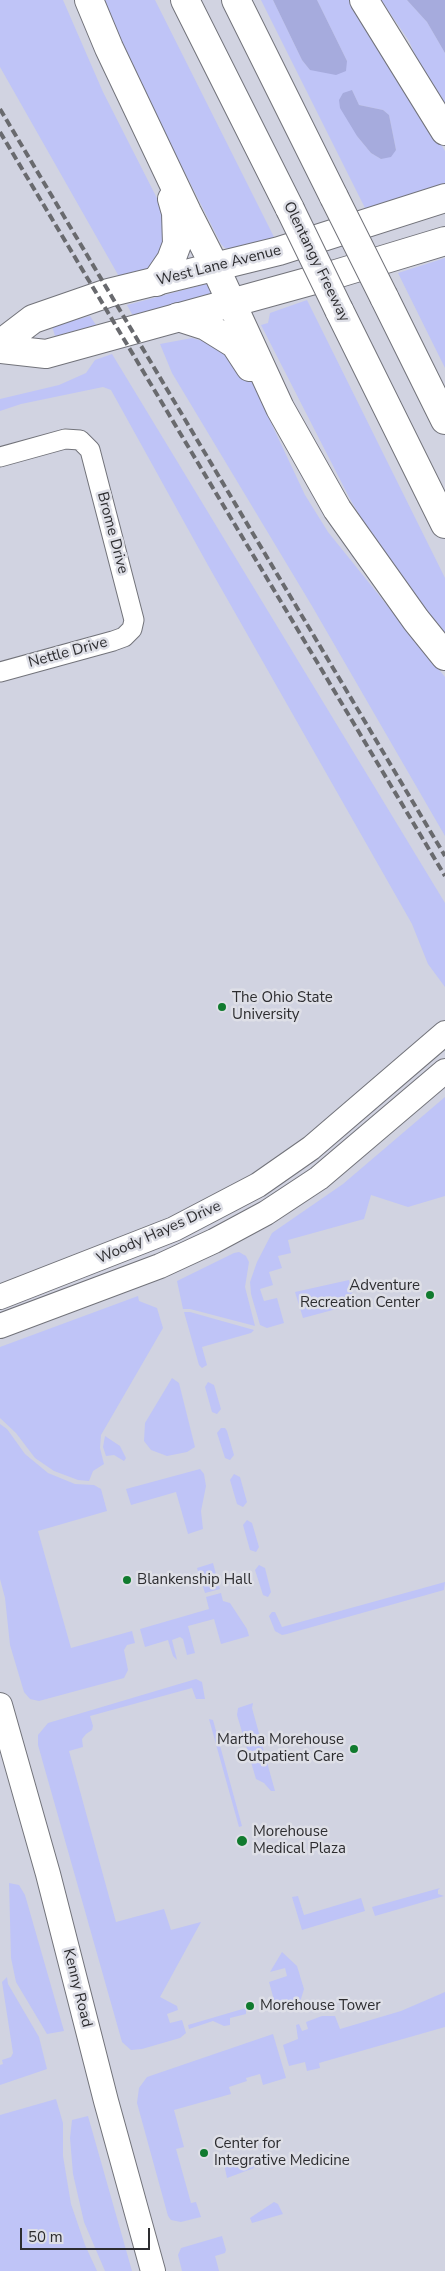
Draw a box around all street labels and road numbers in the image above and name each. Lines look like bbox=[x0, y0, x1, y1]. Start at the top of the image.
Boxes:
street label: Olentangy Freeway bbox=[279, 199, 353, 325]
street label: West Lane Avenue bbox=[155, 242, 283, 290]
street label: Brome Drive bbox=[92, 490, 132, 576]
street label: Nettle Drive bbox=[26, 634, 110, 672]
street label: Woody Hayes Drive bbox=[94, 1197, 224, 1269]
street label: Kenny Road bbox=[59, 1947, 95, 2029]

